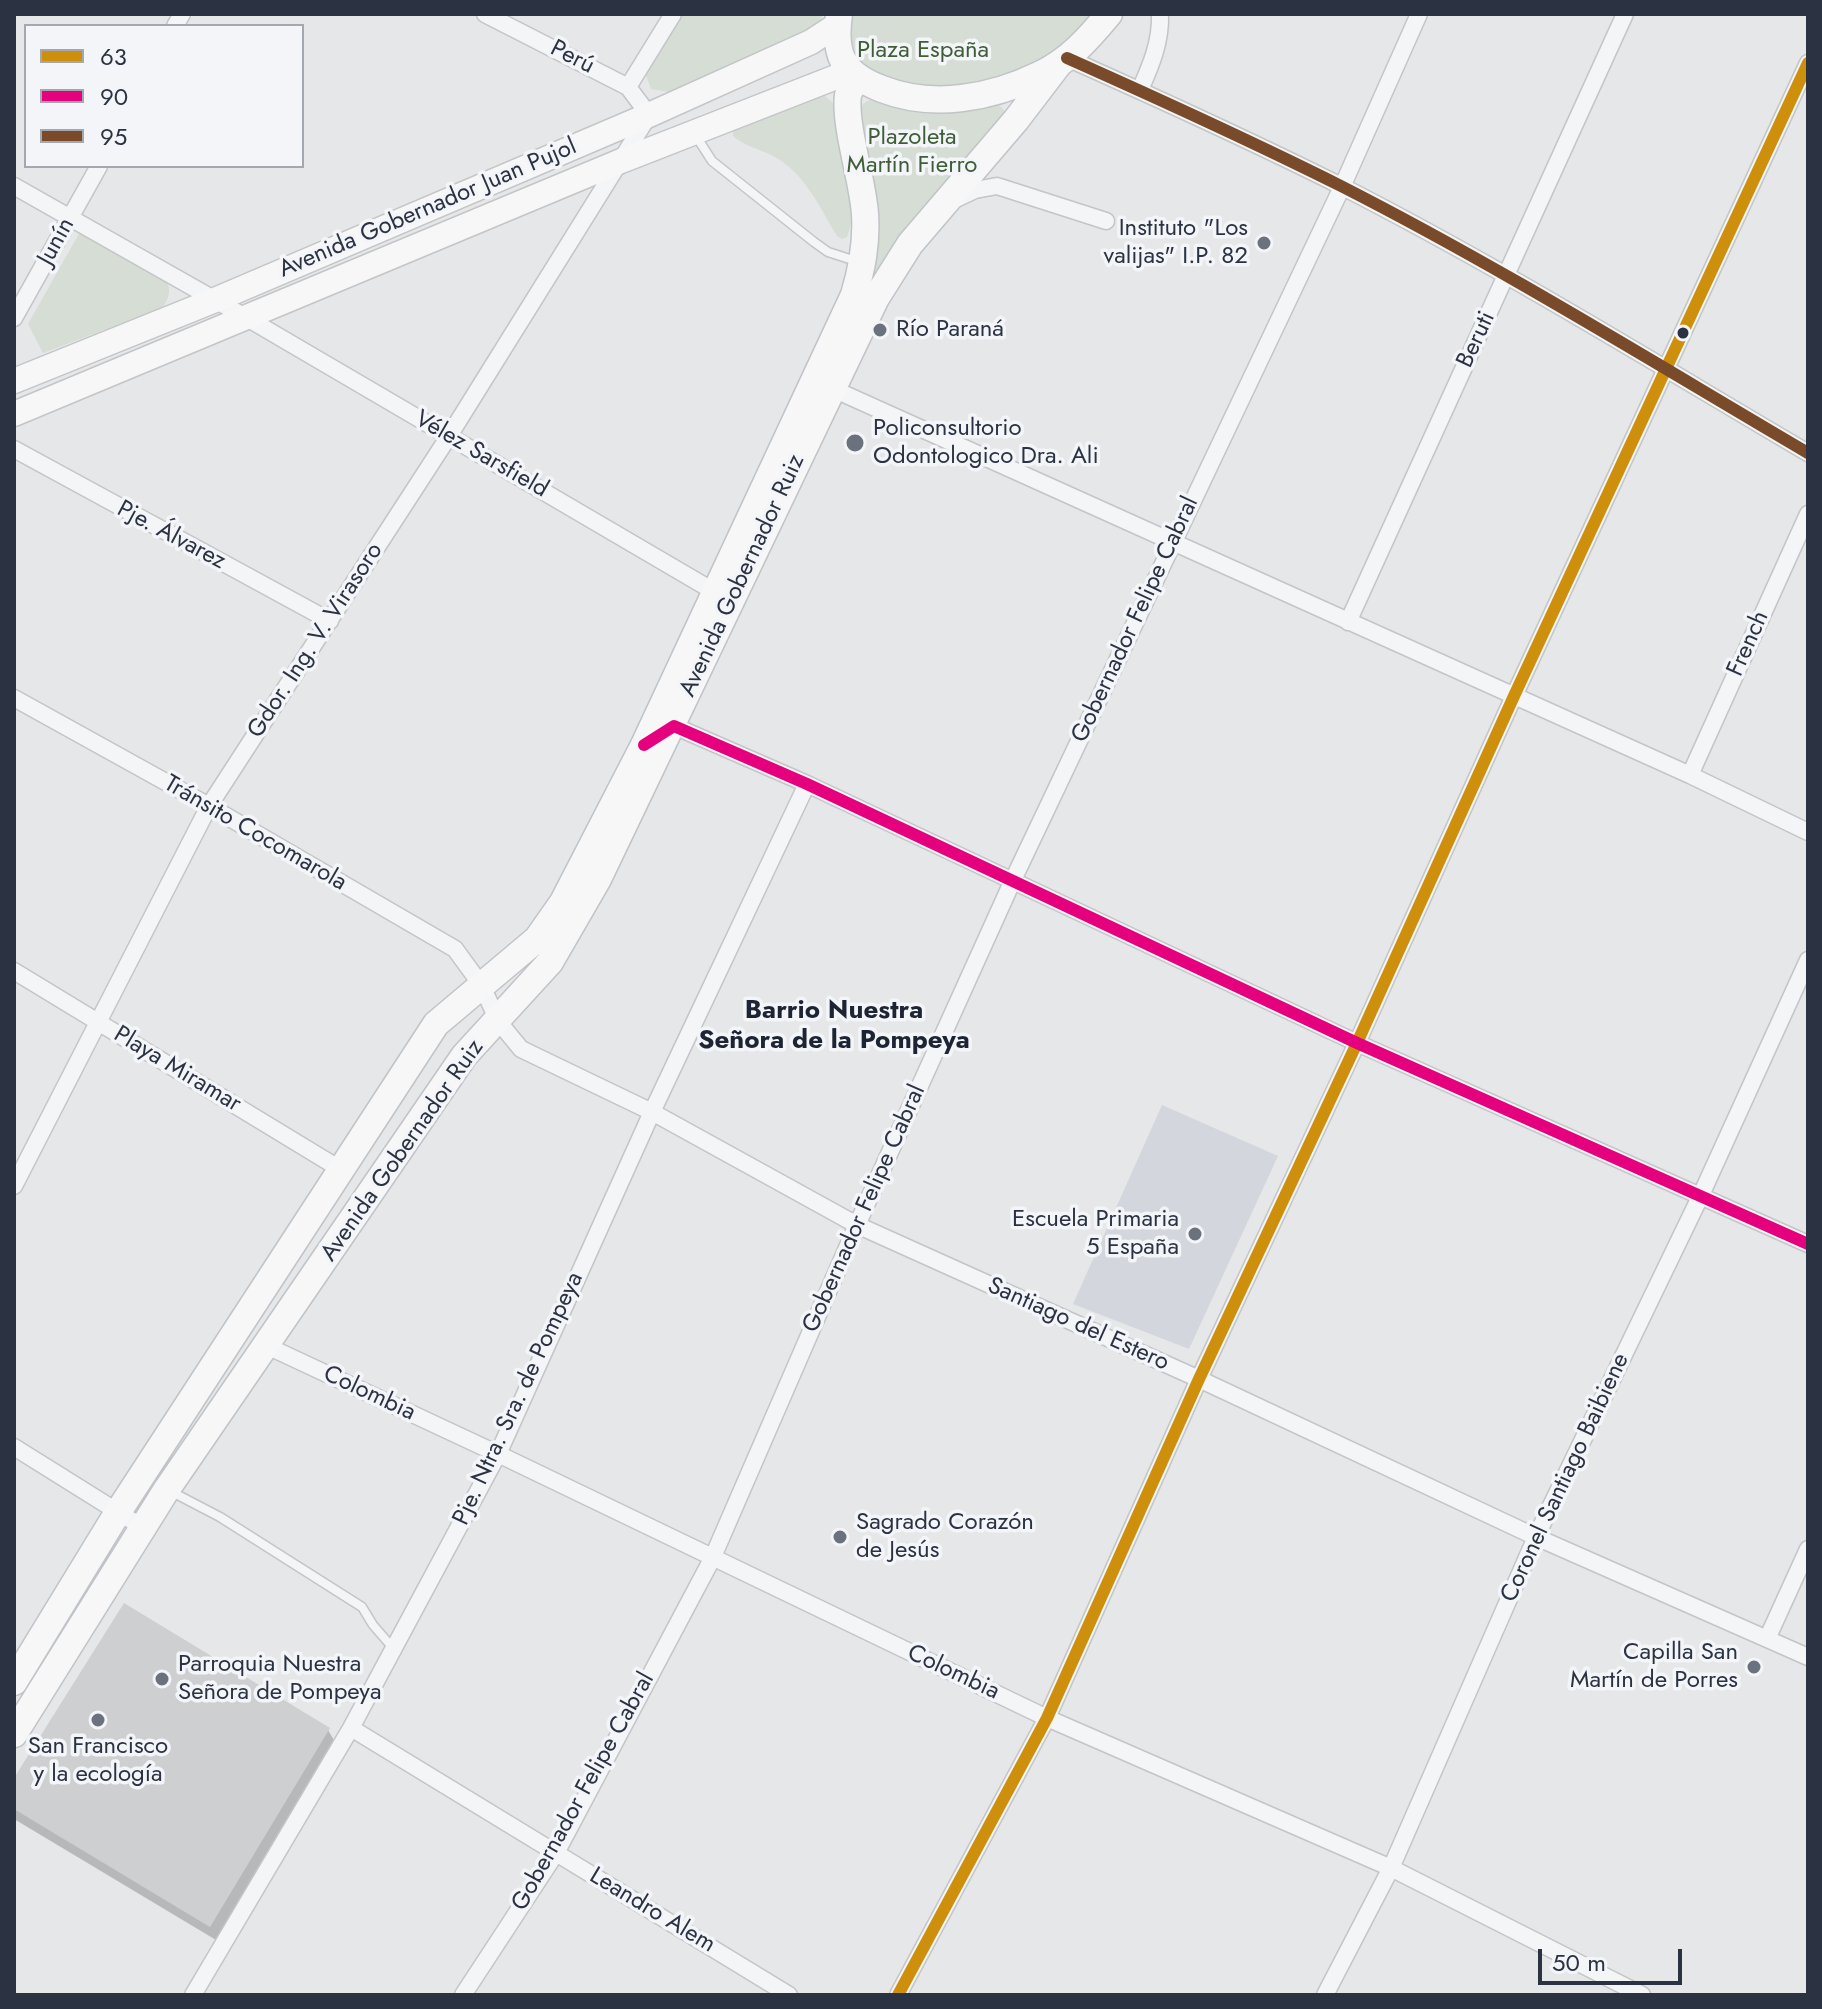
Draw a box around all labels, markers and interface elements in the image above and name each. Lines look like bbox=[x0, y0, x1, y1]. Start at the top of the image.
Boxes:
legend bbox=[24, 24, 304, 168]
street label: Perú bbox=[545, 35, 599, 81]
park label: Plaza España bbox=[857, 37, 989, 65]
text: 63 bbox=[100, 39, 127, 74]
text: 90 bbox=[100, 79, 128, 114]
text: 95 bbox=[100, 119, 127, 154]
park label: Plazoleta Martín Fierro bbox=[847, 124, 977, 180]
street label: Avenida Gobernador Juan Pujol bbox=[275, 133, 581, 285]
street label: Junín bbox=[32, 213, 82, 271]
place label: Instituto "Los valijas" I.P. 82 bbox=[1104, 215, 1248, 271]
marker: Instituto "Los valijas" I.P. 82 bbox=[1255, 234, 1273, 252]
street label: Beruti bbox=[1452, 307, 1502, 373]
place label: Río Paraná bbox=[896, 316, 1004, 344]
marker: Río Paraná bbox=[871, 321, 889, 339]
unlabelled marker bbox=[1675, 325, 1691, 341]
street label: Vélez Sarsfield bbox=[409, 405, 553, 505]
place label: Policonsultorio Odontologico Dra. Ali bbox=[873, 415, 1099, 471]
marker: Policonsultorio Odontologico Dra. Ali bbox=[844, 432, 866, 454]
street label: Avenida Gobernador Ruiz bbox=[674, 450, 812, 702]
street label: Gobernador Felipe Cabral bbox=[1066, 492, 1206, 748]
street label: Pje. Álvarez bbox=[112, 495, 230, 577]
street label: Gdor. Ing. V. Virasoro bbox=[242, 538, 390, 744]
street label: French bbox=[1722, 607, 1776, 681]
street label: Tránsito Cocomarola bbox=[159, 770, 351, 898]
district label: Barrio Nuestra Señora de la Pompeya bbox=[698, 996, 970, 1058]
street label: Playa Miramar bbox=[108, 1021, 246, 1119]
street label: Avenida Gobernador Ruiz bbox=[315, 1035, 491, 1267]
street label: Gobernador Felipe Cabral bbox=[797, 1081, 933, 1337]
place label: Escuela Primaria 5 España bbox=[1012, 1206, 1179, 1262]
marker: Escuela Primaria 5 España bbox=[1186, 1225, 1204, 1243]
street label: Pje. Ntra. Sra. de Pompeya bbox=[448, 1268, 590, 1530]
street label: Santiago del Estero bbox=[983, 1272, 1173, 1378]
street label: Coronel Santiago Baibiene bbox=[1496, 1349, 1636, 1607]
street label: Colombia bbox=[318, 1360, 420, 1428]
place label: Sagrado Corazón de Jesús bbox=[856, 1509, 1034, 1565]
marker: Sagrado Corazón de Jesús bbox=[831, 1528, 849, 1546]
street label: Colombia bbox=[902, 1639, 1004, 1707]
place label: Capilla San Martín de Porres bbox=[1570, 1639, 1738, 1695]
place label: Parroquia Nuestra Señora de Pompeya bbox=[178, 1651, 381, 1707]
marker: Capilla San Martín de Porres bbox=[1745, 1658, 1763, 1676]
street label: Gobernador Felipe Cabral bbox=[506, 1668, 662, 1916]
marker: Parroquia Nuestra Señora de Pompeya bbox=[153, 1670, 171, 1688]
marker: San Francisco y la ecología bbox=[89, 1711, 107, 1729]
place label: San Francisco y la ecología bbox=[28, 1733, 168, 1789]
street label: Leandro Alem bbox=[584, 1862, 720, 1960]
scale bar bbox=[1542, 1933, 1686, 1983]
text: 50 m bbox=[1552, 1945, 1606, 1980]

